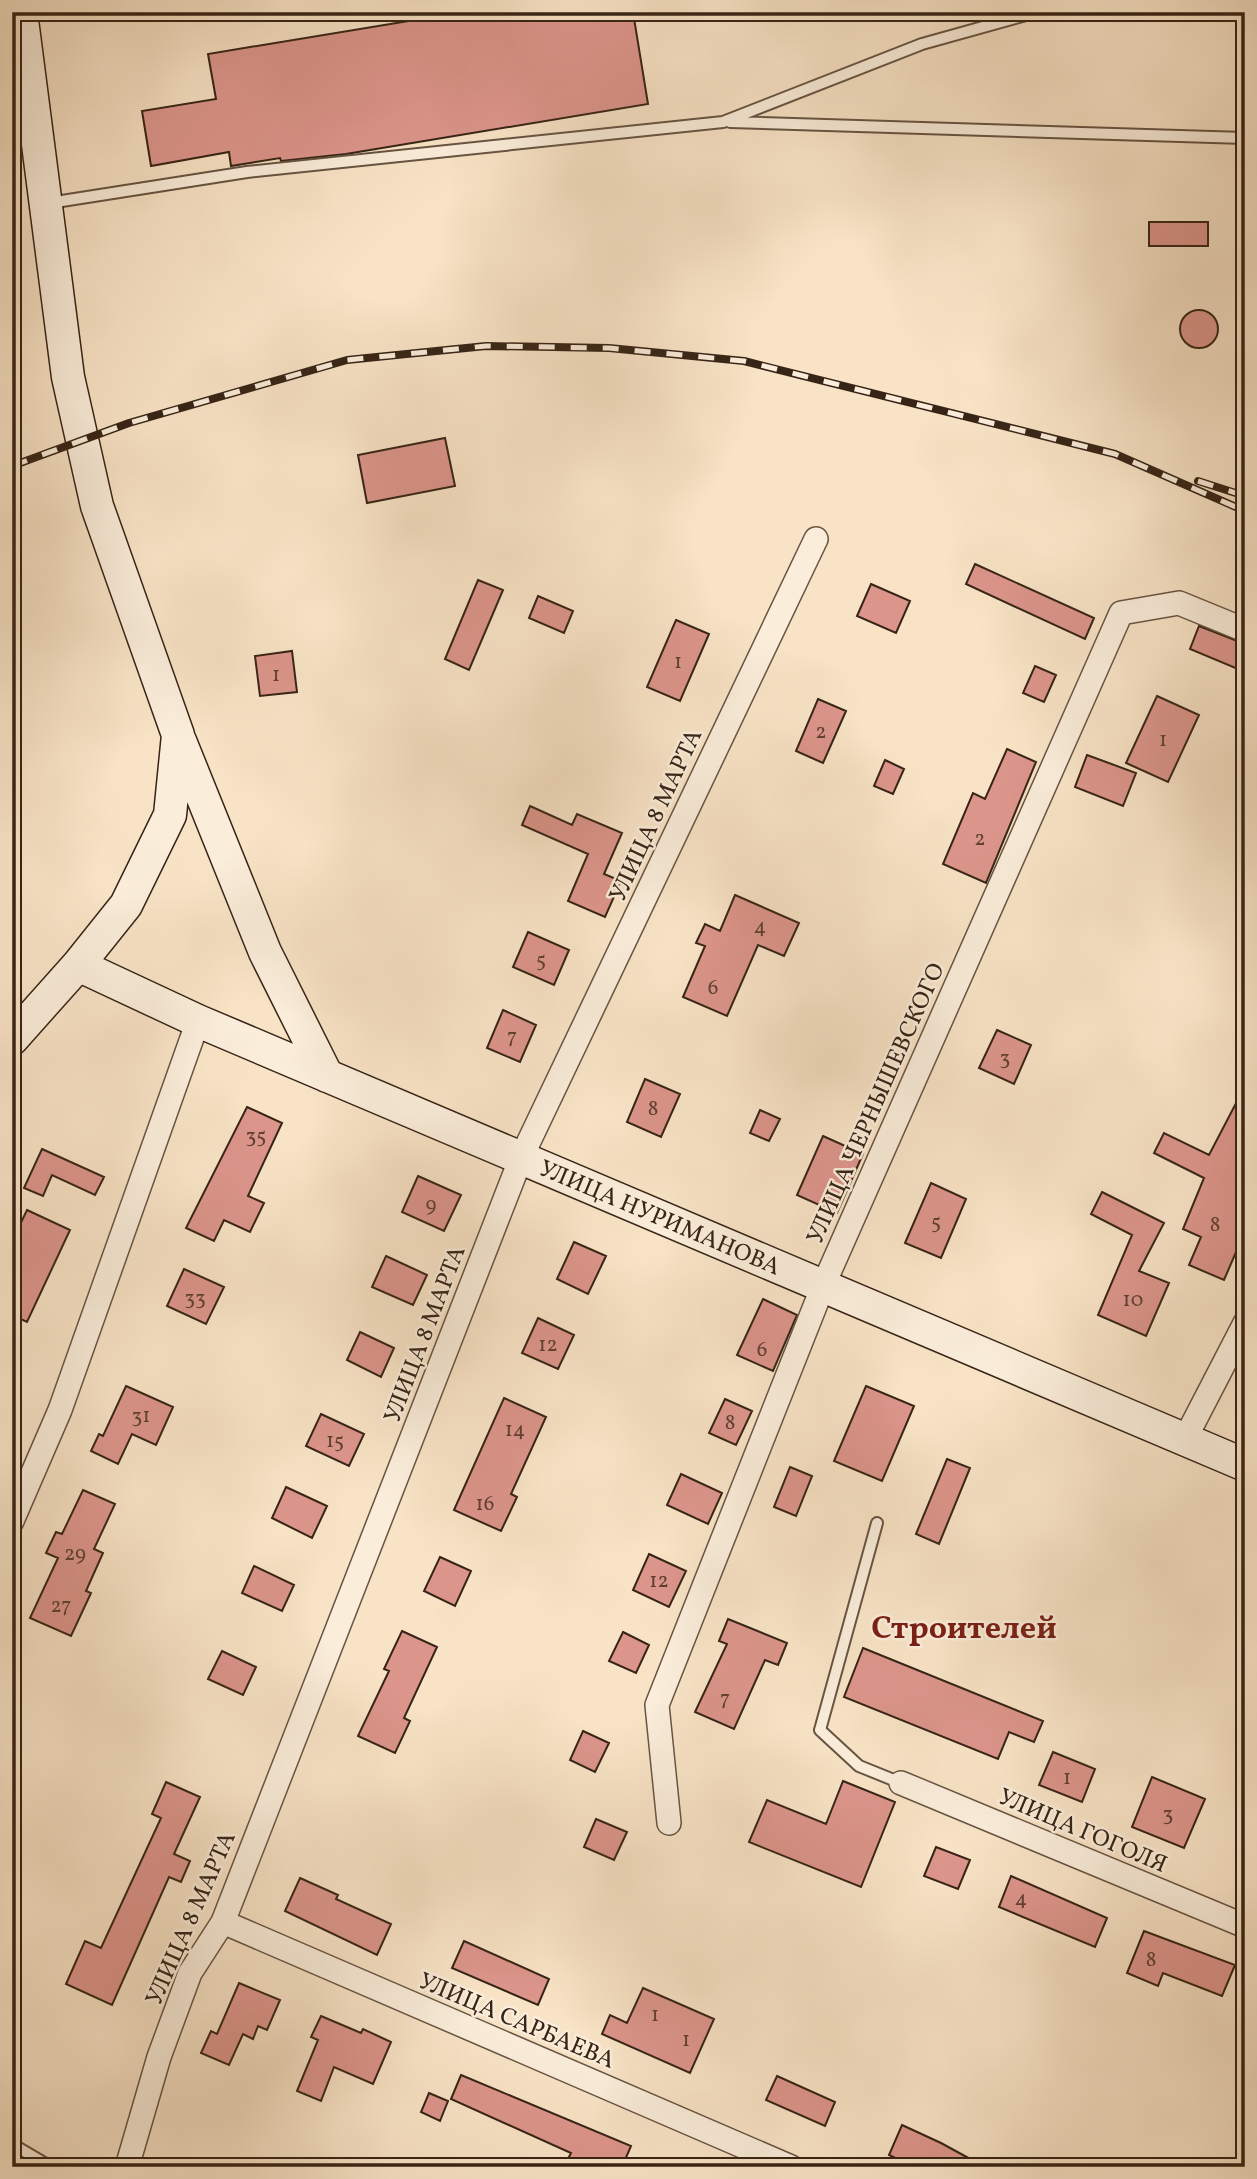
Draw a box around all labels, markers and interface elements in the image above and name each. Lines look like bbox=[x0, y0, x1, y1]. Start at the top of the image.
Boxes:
house number: 1 bbox=[674, 648, 682, 677]
house number: 1 bbox=[272, 661, 280, 690]
house number: 2 bbox=[815, 718, 827, 747]
street label: УЛИЦА 8 МАРТА bbox=[602, 724, 712, 908]
house number: 1 bbox=[1159, 726, 1167, 755]
house number: 2 bbox=[974, 825, 986, 854]
house number: 4 bbox=[754, 913, 766, 942]
house number: 5 bbox=[536, 946, 546, 975]
street label: УЛИЦА ЧЕРНЫШЕВСКОГО bbox=[799, 958, 954, 1250]
house number: 6 bbox=[708, 974, 718, 1003]
house number: 7 bbox=[507, 1023, 517, 1052]
house number: 3 bbox=[1000, 1044, 1010, 1073]
house number: 8 bbox=[648, 1095, 658, 1124]
house number: 35 bbox=[246, 1122, 266, 1151]
street label: УЛИЦА НУРИМАНОВА bbox=[533, 1153, 785, 1285]
house number: 9 bbox=[426, 1191, 437, 1220]
house number: 5 bbox=[931, 1208, 941, 1237]
house number: 8 bbox=[1210, 1211, 1220, 1240]
street label: УЛИЦА 8 МАРТА bbox=[376, 1241, 475, 1428]
house number: 33 bbox=[184, 1284, 206, 1313]
house number: 10 bbox=[1123, 1286, 1143, 1315]
house number: 12 bbox=[538, 1331, 558, 1360]
house number: 6 bbox=[757, 1336, 767, 1365]
house number: 31 bbox=[132, 1402, 150, 1431]
house number: 8 bbox=[725, 1409, 735, 1438]
house number: 14 bbox=[505, 1416, 525, 1445]
house number: 15 bbox=[326, 1427, 344, 1456]
house number: 16 bbox=[476, 1490, 494, 1519]
house number: 29 bbox=[64, 1540, 86, 1569]
house number: 12 bbox=[649, 1567, 669, 1596]
house number: 27 bbox=[51, 1592, 71, 1621]
district label: Строителей bbox=[871, 1608, 1057, 1652]
house number: 7 bbox=[720, 1685, 730, 1714]
house number: 1 bbox=[1063, 1764, 1071, 1793]
street label: УЛИЦА ГОГОЛЯ bbox=[993, 1781, 1172, 1883]
house number: 3 bbox=[1163, 1800, 1173, 1829]
street label: УЛИЦА 8 МАРТА bbox=[138, 1826, 245, 2011]
house number: 4 bbox=[1015, 1885, 1027, 1914]
house number: 8 bbox=[1146, 1946, 1156, 1975]
street label: УЛИЦА САРБАЕВА bbox=[413, 1965, 620, 2079]
house number: 1 bbox=[651, 2001, 659, 2030]
house number: 1 bbox=[682, 2026, 690, 2055]

